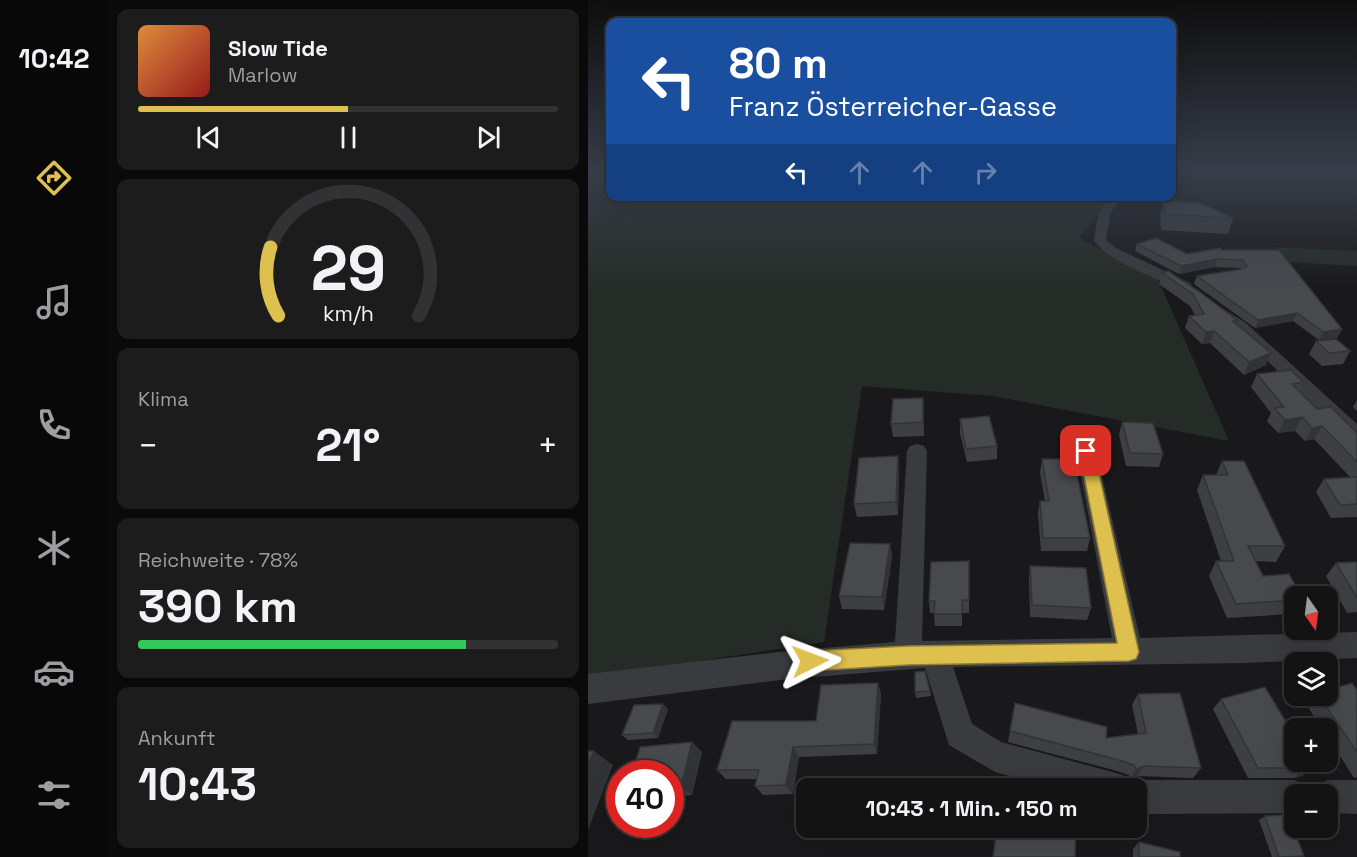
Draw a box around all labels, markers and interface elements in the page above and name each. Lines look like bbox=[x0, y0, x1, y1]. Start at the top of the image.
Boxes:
text: Slow Tide bbox=[228, 34, 328, 62]
text: 80 m bbox=[729, 37, 828, 90]
text: 10:42 bbox=[19, 41, 89, 76]
icon: left bbox=[630, 42, 708, 120]
text: Marlow bbox=[228, 62, 297, 88]
text: Franz Österreicher-Gasse bbox=[729, 89, 1057, 124]
icon: previous bbox=[192, 121, 225, 154]
icon: pause bbox=[332, 121, 365, 154]
icon: next bbox=[472, 121, 505, 154]
icon: left bbox=[780, 156, 813, 189]
icon: ahead bbox=[843, 156, 876, 189]
icon: ahead bbox=[906, 156, 939, 189]
icon: right bbox=[969, 156, 1002, 189]
icon: directions bbox=[33, 157, 75, 199]
text: 29 bbox=[310, 229, 386, 308]
icon: music bbox=[33, 281, 75, 323]
text: km/h bbox=[322, 300, 374, 327]
text: Klima bbox=[138, 386, 189, 412]
icon: phone bbox=[33, 404, 75, 446]
text: 21° bbox=[316, 417, 380, 474]
text: − bbox=[138, 425, 158, 467]
text: + bbox=[538, 425, 558, 467]
pin bbox=[1060, 425, 1111, 476]
icon: arrive bbox=[1069, 434, 1102, 467]
icon: climate bbox=[33, 527, 75, 569]
text: Reichweite · 78% bbox=[138, 547, 298, 573]
text: 390 km bbox=[138, 578, 298, 635]
north arrow bbox=[1284, 586, 1338, 640]
map controls bbox=[1284, 586, 1338, 838]
position arrow bbox=[778, 629, 842, 693]
icon: car bbox=[33, 651, 75, 693]
button: layers bbox=[1284, 652, 1338, 706]
button: + bbox=[1284, 718, 1338, 772]
text: Ankunft bbox=[138, 725, 216, 751]
text: 10:43 bbox=[138, 756, 257, 813]
speed limit sign: 40 bbox=[606, 760, 684, 838]
icon: filters bbox=[33, 774, 75, 816]
button: − bbox=[1284, 784, 1338, 838]
text: 10:43 · 1 Min. · 150 m bbox=[865, 794, 1078, 822]

